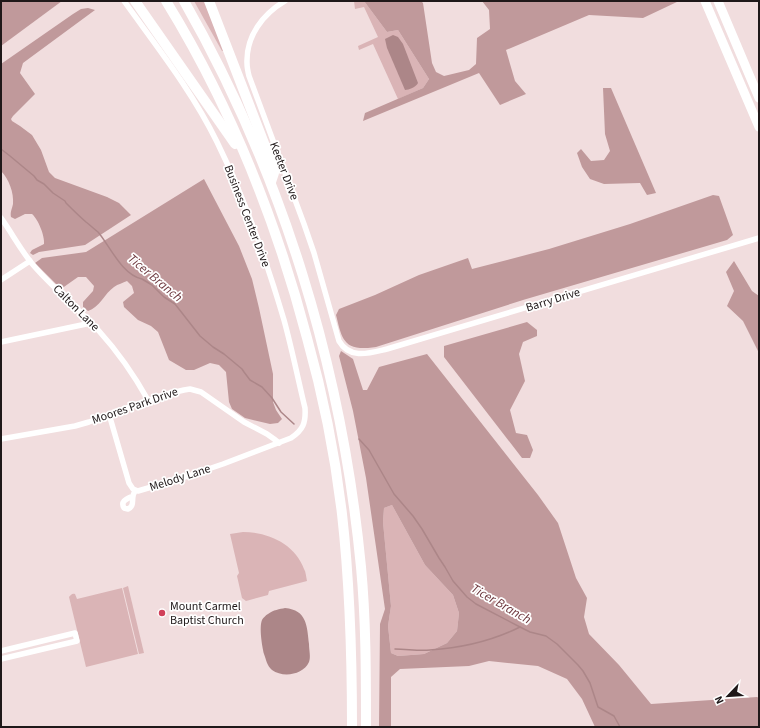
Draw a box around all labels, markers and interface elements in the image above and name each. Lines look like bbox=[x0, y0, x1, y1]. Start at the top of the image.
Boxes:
street label: Keeter Drive bbox=[265, 139, 303, 203]
street label: Business Center Drive bbox=[220, 162, 274, 270]
water label: Ticer Branch bbox=[124, 250, 186, 306]
street label: Calton Lane bbox=[49, 281, 103, 335]
street label: Barry Drive bbox=[524, 284, 582, 316]
street label: Moores Park Drive bbox=[90, 383, 180, 429]
street label: Melody Lane bbox=[147, 460, 213, 496]
water label: Ticer Branch bbox=[468, 580, 534, 629]
place label: Mount Carmel Baptist Church bbox=[170, 598, 244, 629]
marker: Mount Carmel Baptist Church bbox=[157, 608, 167, 618]
north arrow bbox=[708, 676, 748, 716]
text: N bbox=[711, 694, 728, 707]

